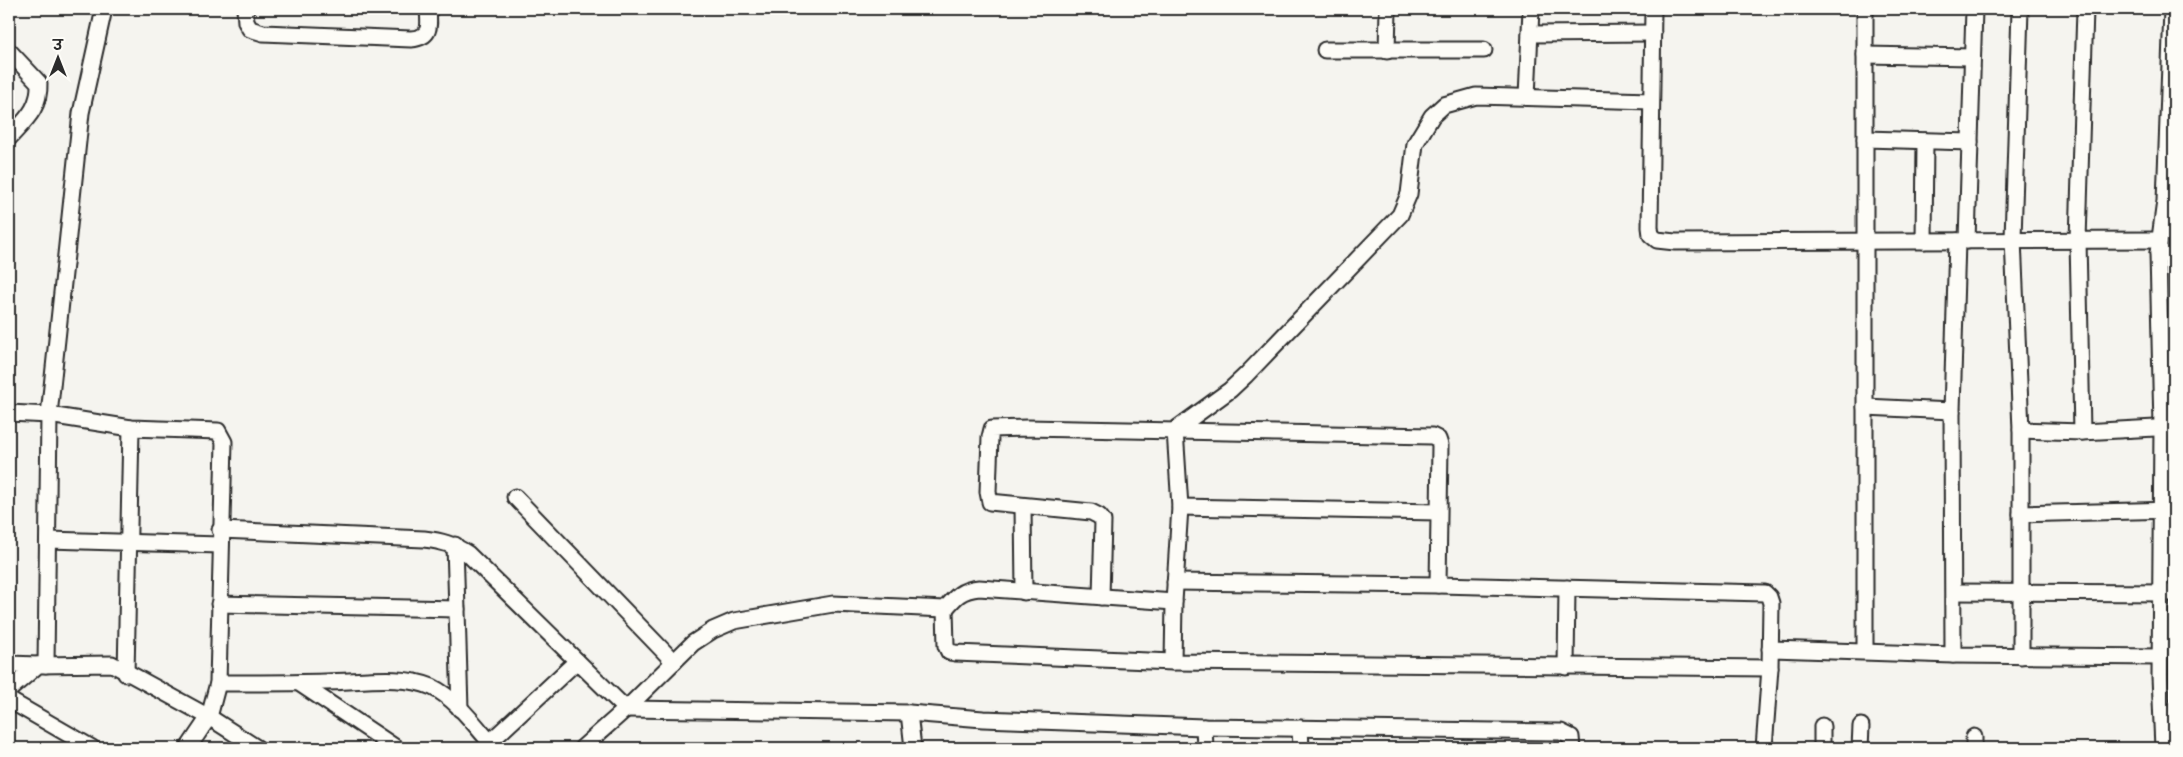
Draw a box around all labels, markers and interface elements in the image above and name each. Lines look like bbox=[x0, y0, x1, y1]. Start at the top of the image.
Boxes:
north arrow bbox=[32, 32, 82, 82]
text: उ bbox=[51, 37, 64, 54]

